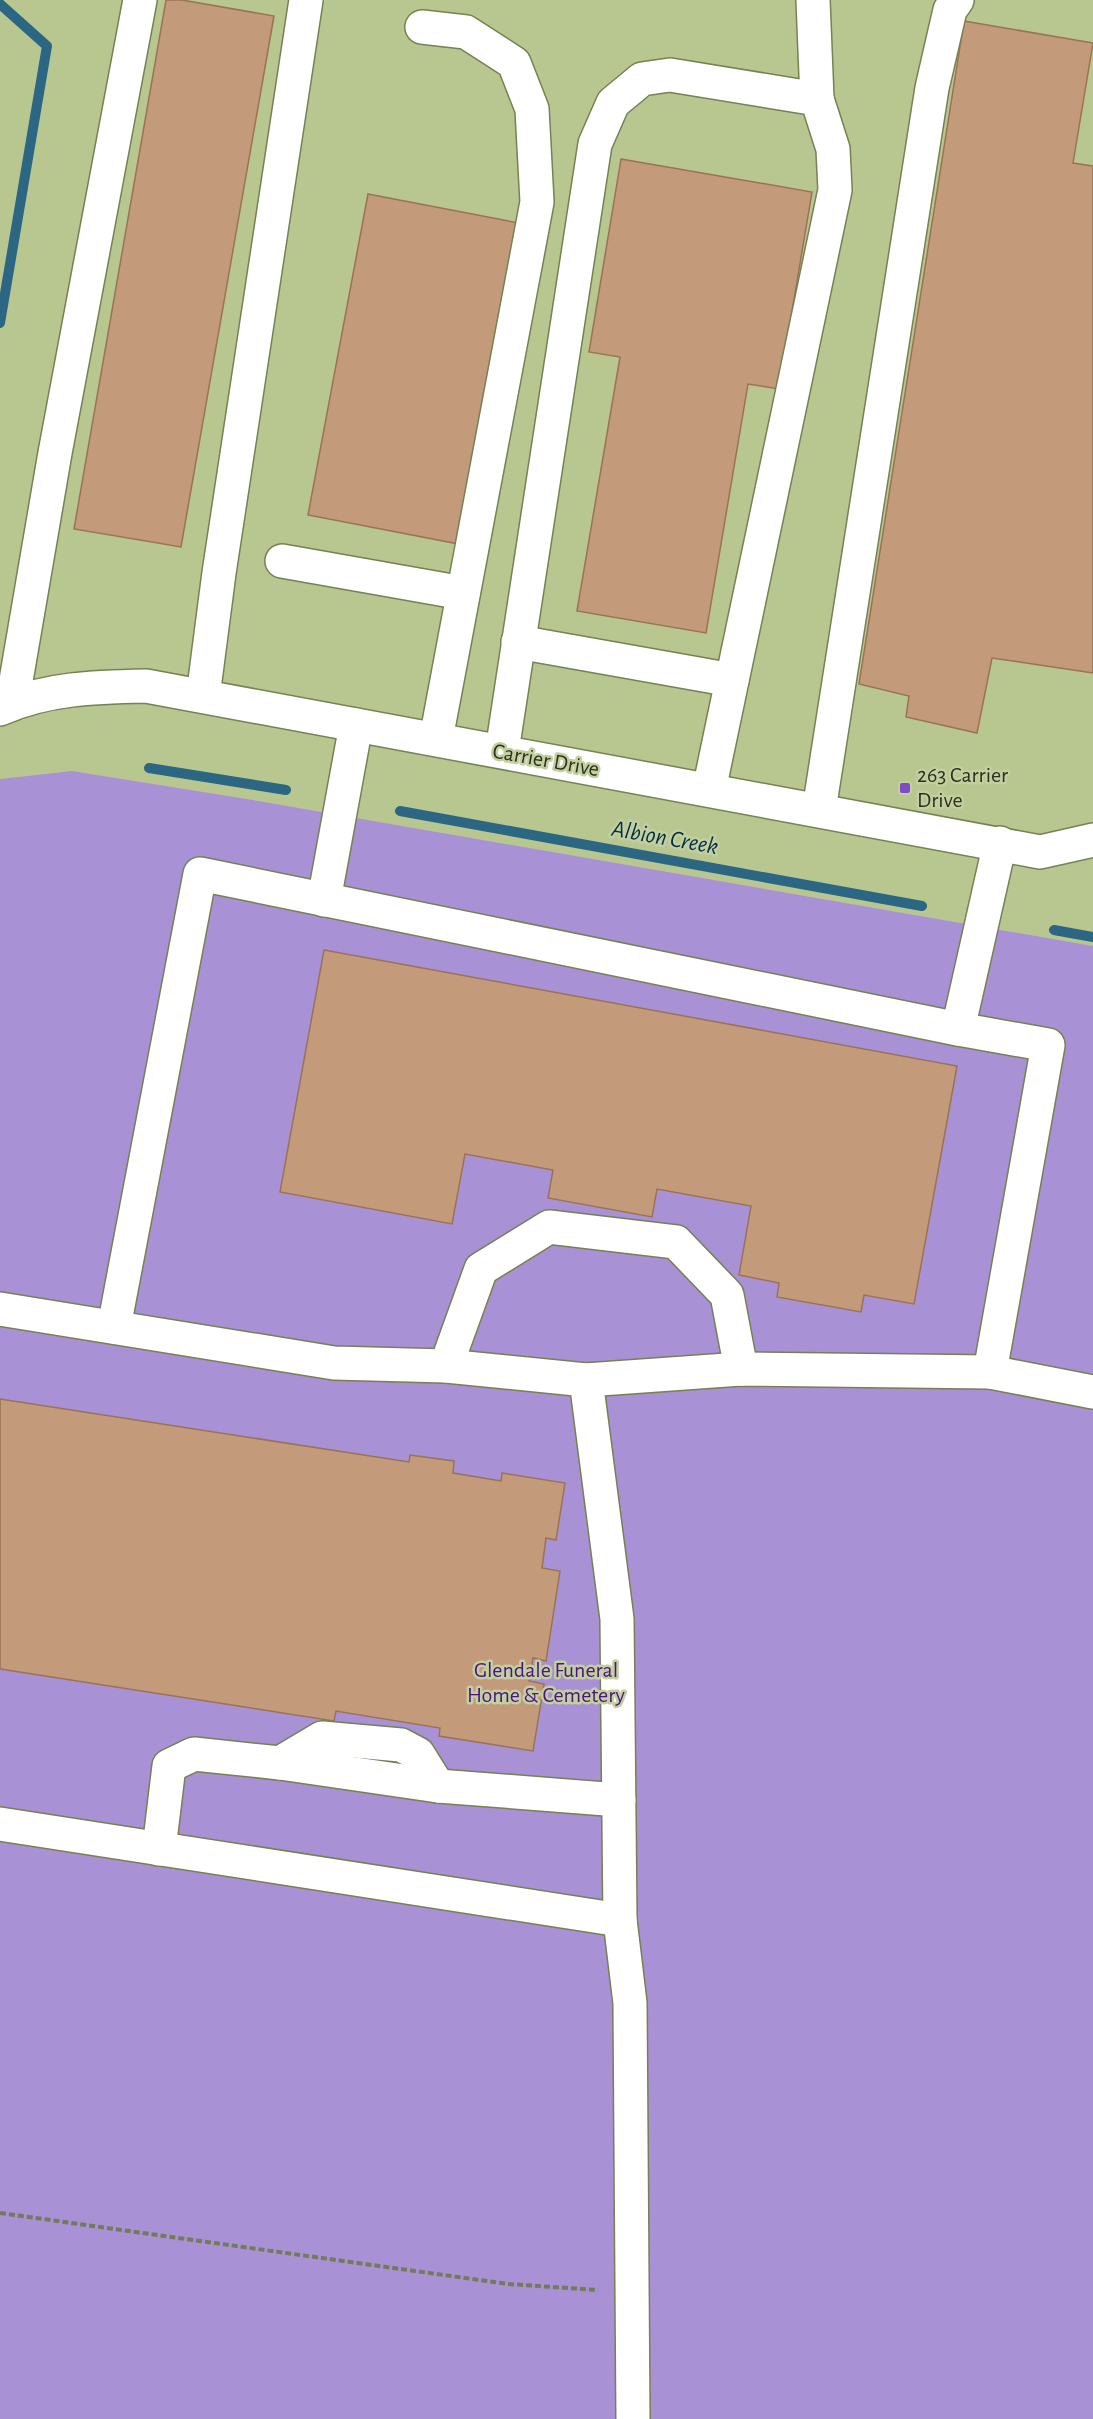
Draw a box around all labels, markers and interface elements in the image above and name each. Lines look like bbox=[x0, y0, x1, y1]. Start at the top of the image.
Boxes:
street label: Carrier Drive bbox=[491, 740, 601, 780]
place label: 263 Carrier Drive bbox=[917, 764, 1008, 811]
marker: 263 Carrier Drive bbox=[898, 781, 912, 795]
water label: Albion Creek bbox=[609, 817, 720, 859]
park label: Glendale Funeral Home & Cemetery bbox=[467, 1659, 626, 1706]

